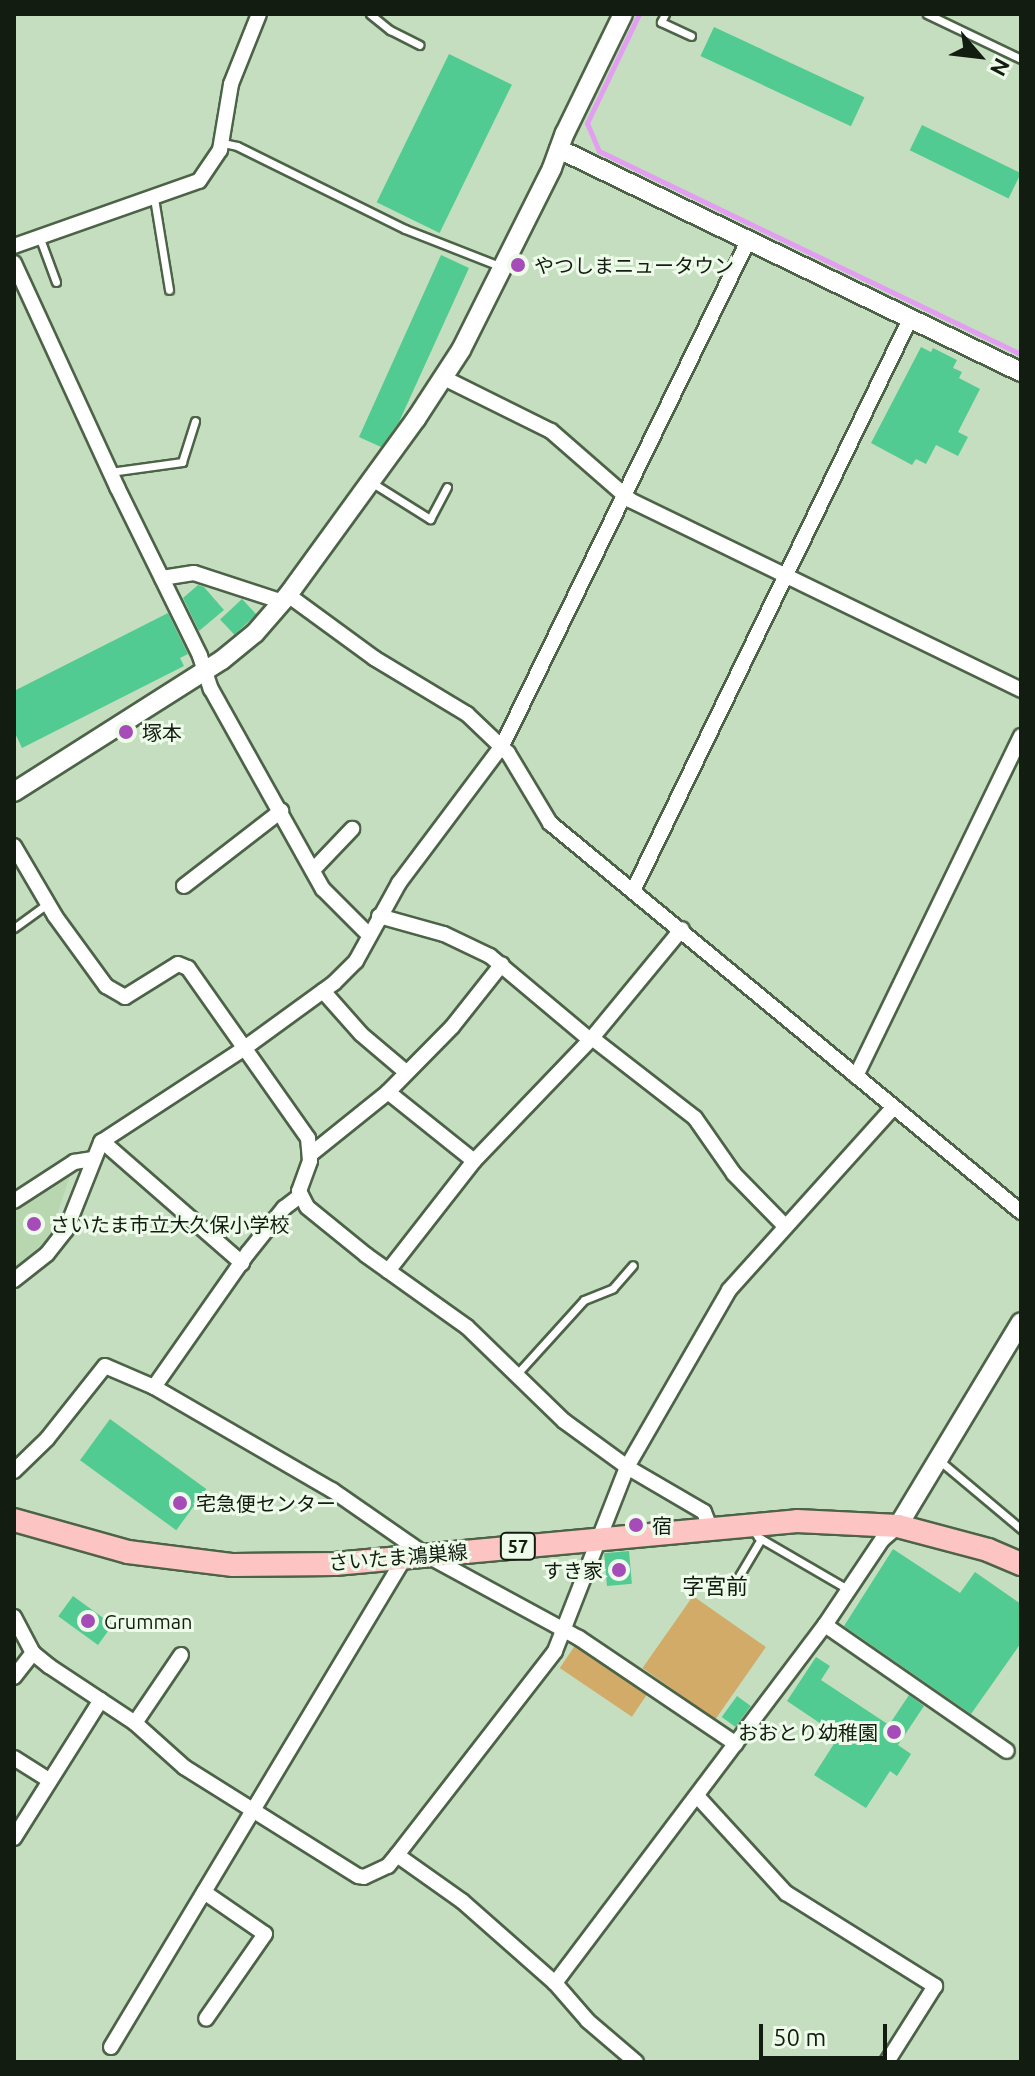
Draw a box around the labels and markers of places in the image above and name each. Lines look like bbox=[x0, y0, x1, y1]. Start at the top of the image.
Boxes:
place label: やつしまニュータウン bbox=[534, 253, 734, 277]
marker: やつしまニュータウン bbox=[509, 256, 527, 274]
place label: 塚本 bbox=[142, 720, 182, 744]
marker: 塚本 bbox=[117, 723, 135, 741]
place label: さいたま市立大久保小学校 bbox=[50, 1212, 290, 1236]
marker: さいたま市立大久保小学校 bbox=[25, 1215, 43, 1233]
place label: 宅急便センター bbox=[196, 1491, 336, 1515]
marker: 宅急便センター bbox=[171, 1494, 189, 1512]
place label: 宿 bbox=[652, 1513, 672, 1537]
marker: 宿 bbox=[627, 1516, 645, 1534]
place label: すき家 bbox=[543, 1558, 603, 1582]
marker: すき家 bbox=[610, 1561, 628, 1579]
place label: Grumman bbox=[104, 1609, 192, 1633]
marker: Grumman bbox=[79, 1612, 97, 1630]
place label: おおとり幼稚園 bbox=[738, 1720, 878, 1744]
marker: おおとり幼稚園 bbox=[885, 1723, 903, 1741]

